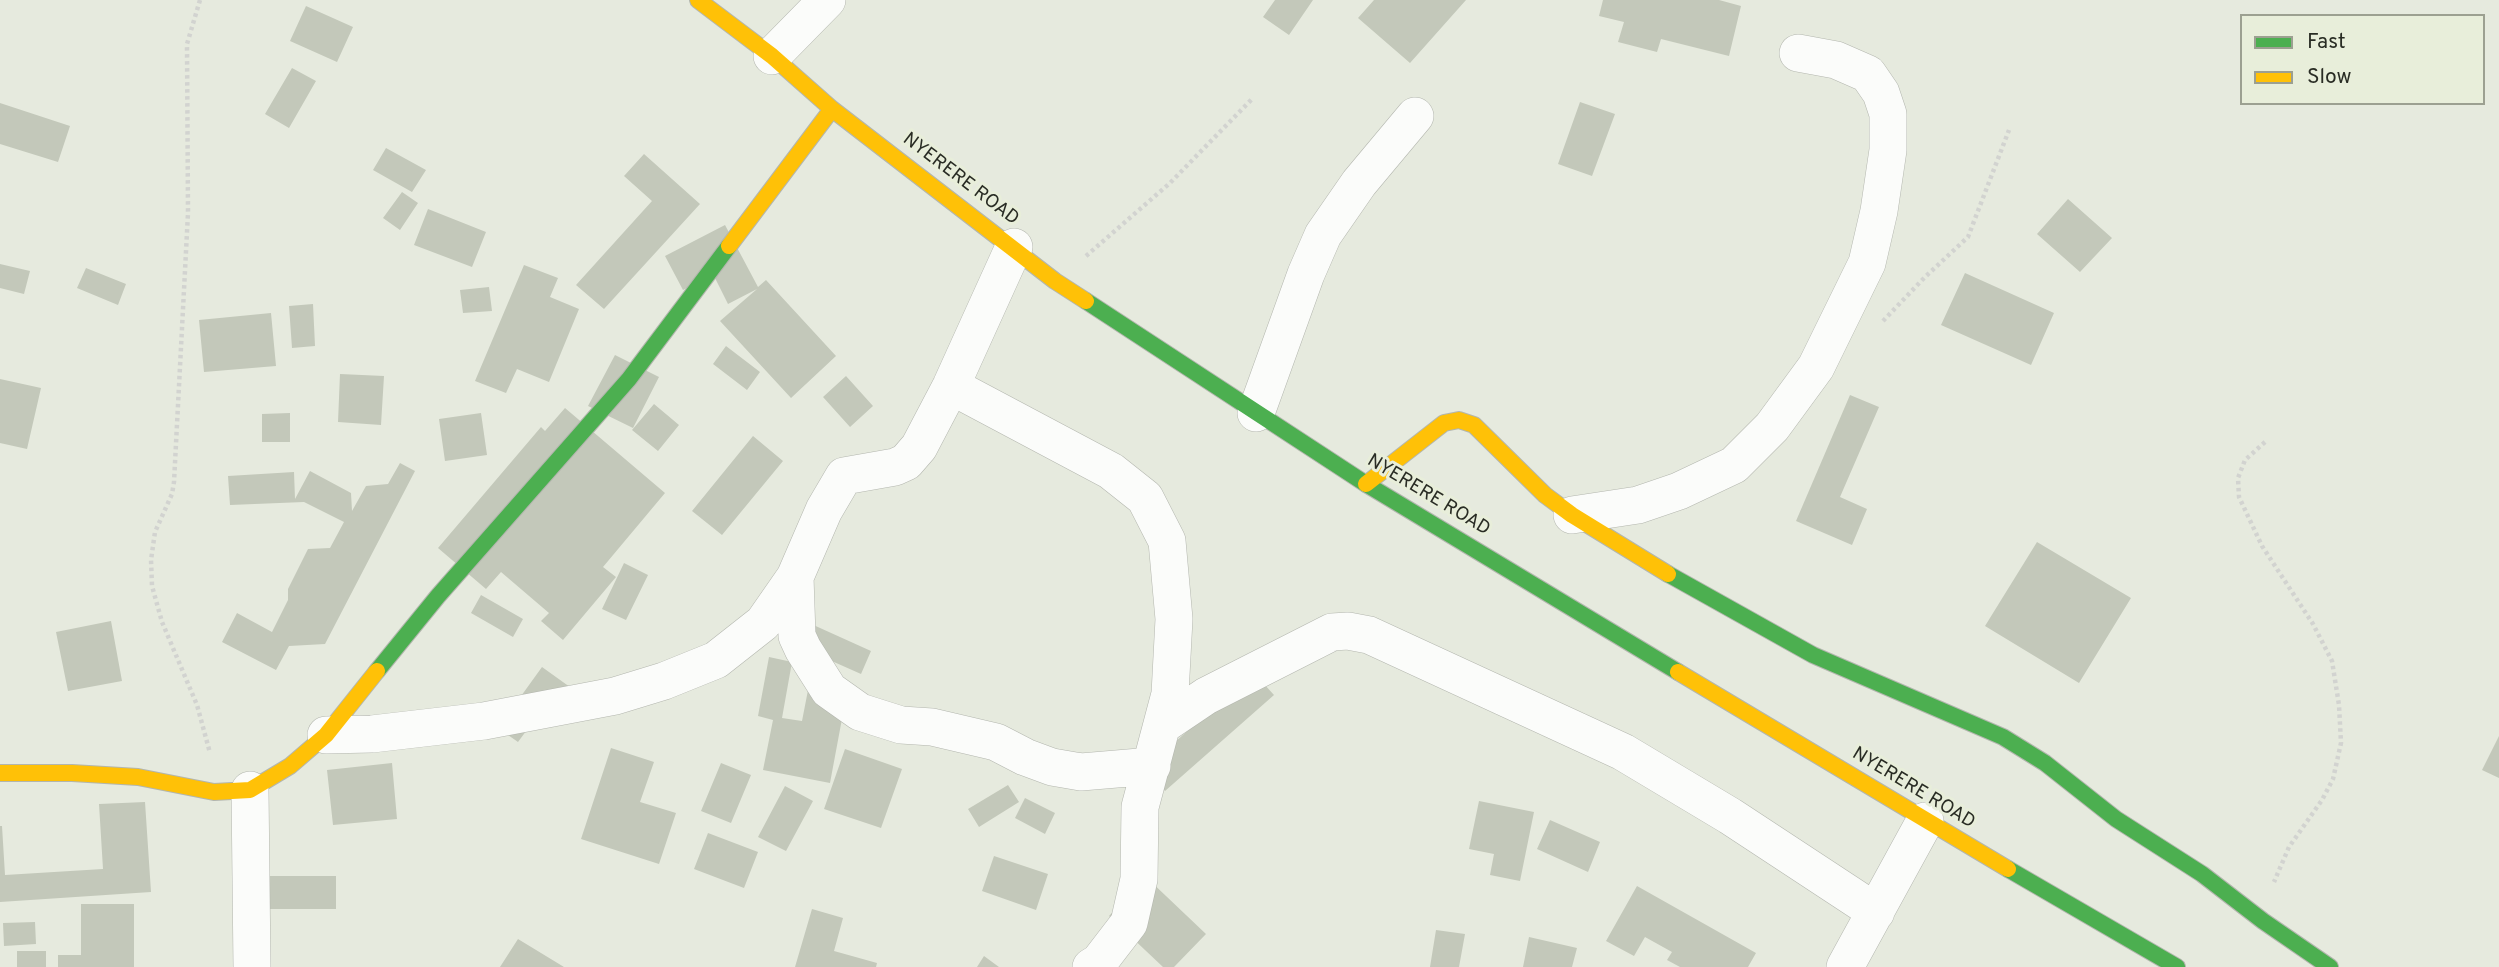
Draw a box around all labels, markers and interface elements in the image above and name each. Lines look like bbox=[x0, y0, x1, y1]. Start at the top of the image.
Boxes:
legend bbox=[2240, 14, 2485, 105]
text: Fast bbox=[2307, 29, 2346, 56]
text: Slow bbox=[2307, 64, 2352, 91]
street label: NYERERE ROAD bbox=[897, 129, 1023, 231]
street label: NYERERE ROAD bbox=[1362, 450, 1494, 542]
street label: NYERERE ROAD bbox=[1847, 743, 1979, 835]

